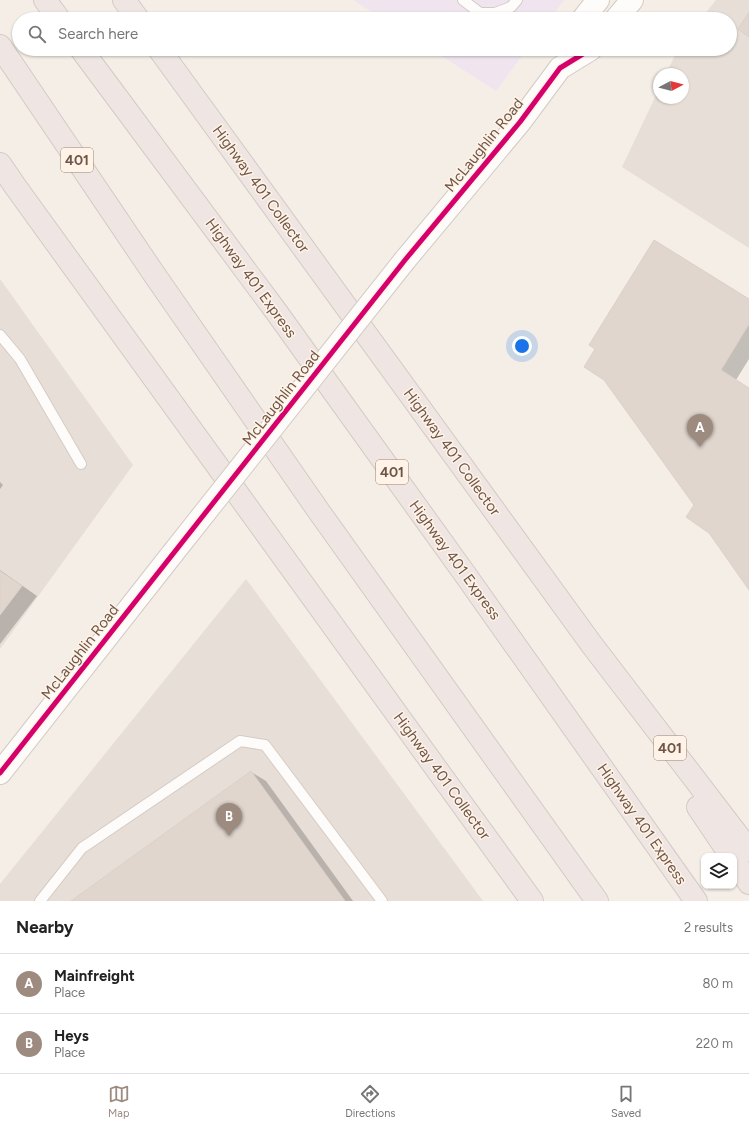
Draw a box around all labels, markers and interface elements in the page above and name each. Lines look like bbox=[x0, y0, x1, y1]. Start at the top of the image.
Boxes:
search box bbox=[12, 12, 737, 56]
icon: search bbox=[26, 23, 48, 45]
text: Search here bbox=[58, 25, 138, 43]
north arrow bbox=[653, 68, 689, 104]
street label: McLaughlin Road bbox=[441, 95, 527, 195]
street label: Highway 401 Collector bbox=[209, 122, 313, 256]
road number: 401 bbox=[61, 148, 93, 172]
street label: Highway 401 Express bbox=[202, 215, 300, 341]
your location bbox=[512, 336, 532, 356]
street label: McLaughlin Road bbox=[238, 347, 324, 449]
street label: Highway 401 Collector bbox=[400, 385, 504, 519]
pin: A bbox=[687, 414, 713, 447]
road number: 401 bbox=[376, 460, 408, 484]
street label: Highway 401 Express bbox=[406, 497, 504, 623]
street label: McLaughlin Road bbox=[37, 601, 123, 703]
street label: Highway 401 Collector bbox=[390, 709, 494, 843]
road number: 401 bbox=[654, 736, 686, 760]
street label: Highway 401 Express bbox=[593, 760, 691, 888]
pin: B bbox=[216, 803, 242, 836]
map controls bbox=[701, 853, 737, 889]
button: layers bbox=[701, 853, 737, 889]
text: Nearby bbox=[16, 917, 74, 937]
text: 2 results bbox=[684, 920, 733, 935]
text: Mainfreight bbox=[54, 967, 135, 985]
text: A bbox=[24, 976, 34, 991]
text: 80 m bbox=[702, 976, 733, 991]
text: Place bbox=[54, 985, 85, 1000]
text: Heys bbox=[54, 1027, 89, 1045]
text: B bbox=[25, 1036, 33, 1051]
text: 220 m bbox=[696, 1036, 733, 1051]
text: Place bbox=[54, 1045, 85, 1060]
tab: Map bbox=[108, 1083, 130, 1120]
tab: Directions bbox=[345, 1083, 395, 1120]
tab: Saved bbox=[611, 1083, 641, 1120]

